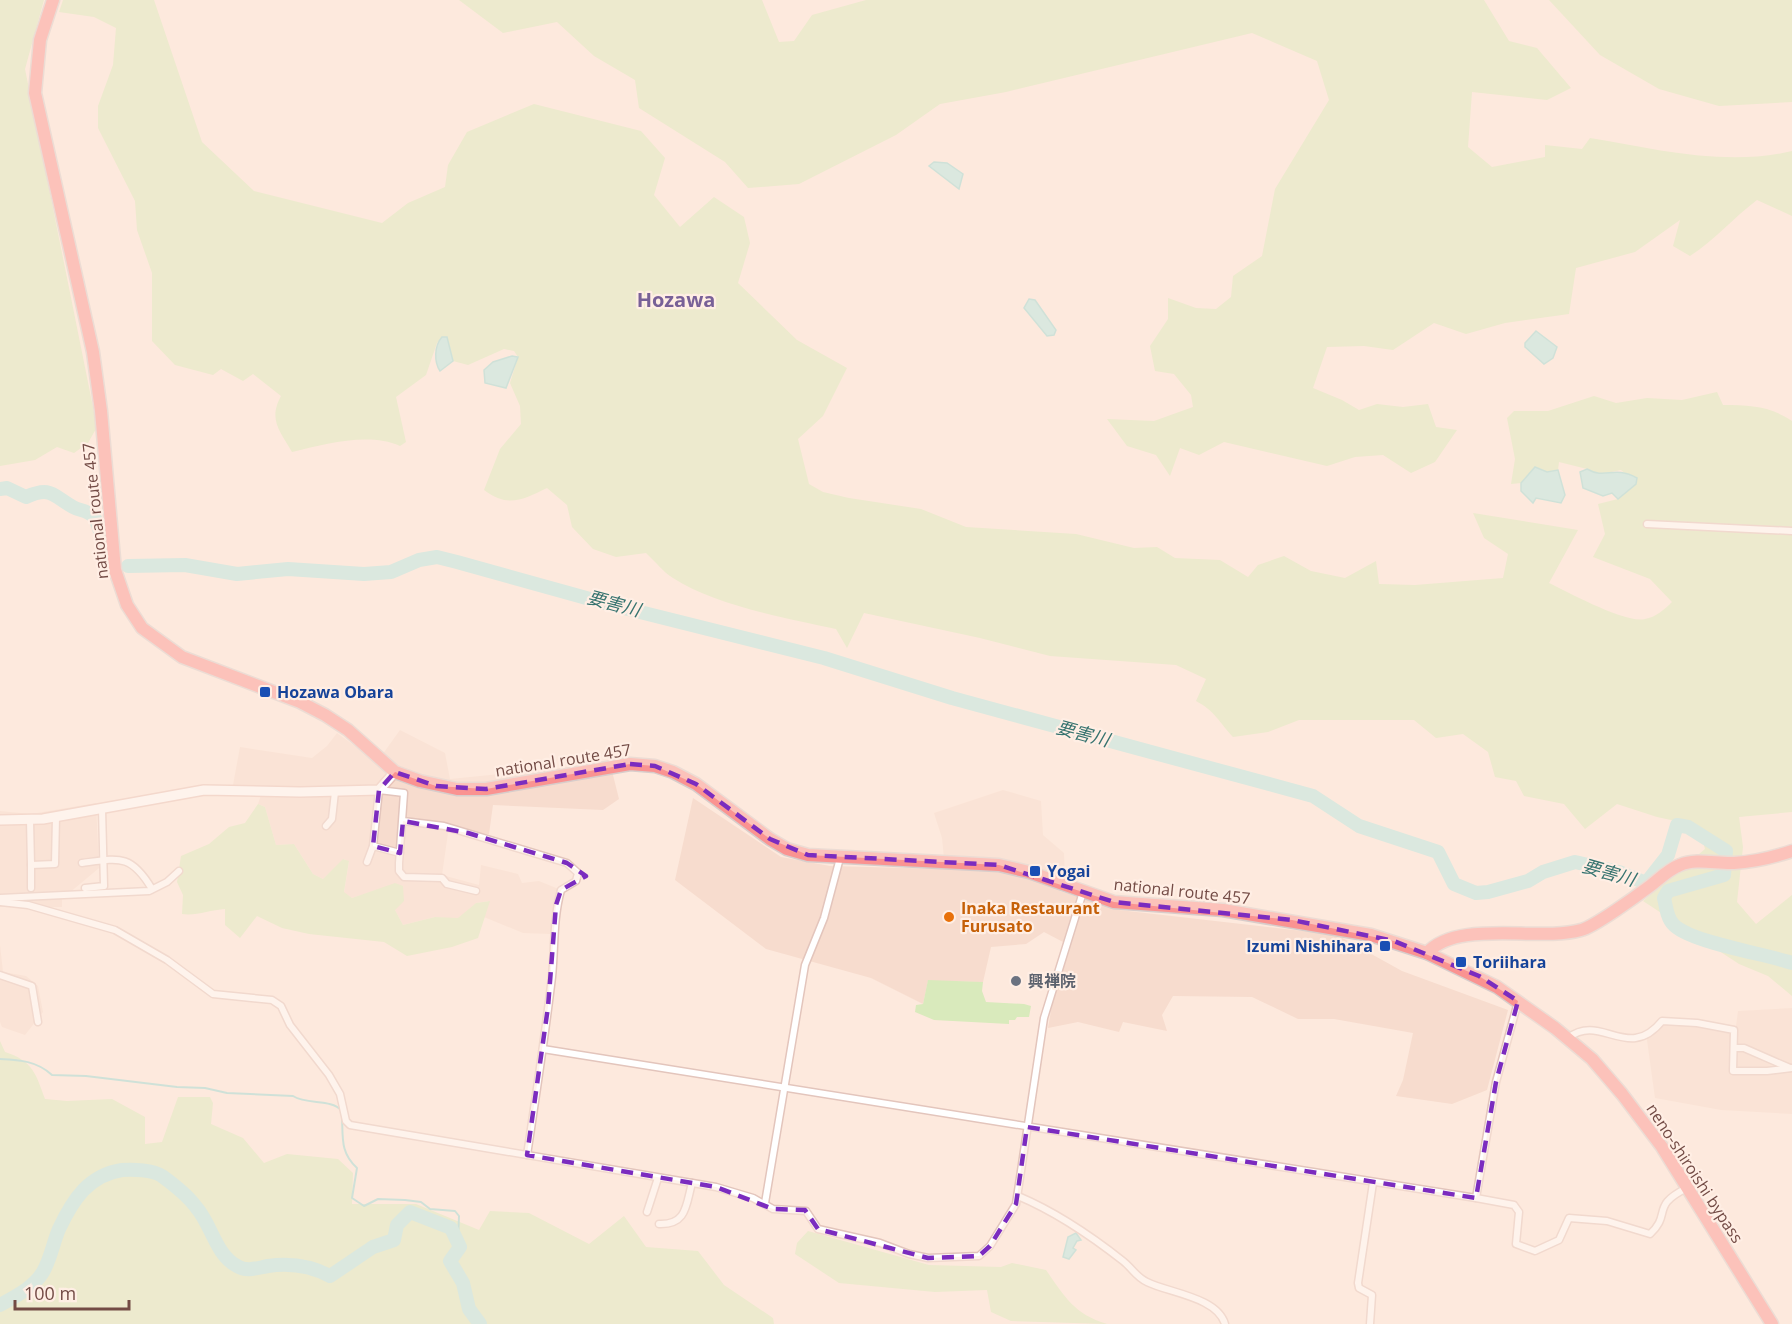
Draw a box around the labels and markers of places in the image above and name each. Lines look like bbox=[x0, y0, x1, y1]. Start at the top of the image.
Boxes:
place label: Hozawa Obara bbox=[277, 681, 394, 703]
marker: Hozawa Obara bbox=[258, 685, 272, 699]
place label: Yogai bbox=[1047, 860, 1090, 882]
marker: Yogai bbox=[1028, 864, 1042, 878]
place label: Inaka Restaurant Furusato bbox=[961, 897, 1100, 937]
marker: Inaka Restaurant Furusato bbox=[942, 910, 956, 924]
place label: Izumi Nishihara bbox=[1246, 935, 1373, 957]
marker: Izumi Nishihara bbox=[1378, 939, 1392, 953]
place label: Toriihara bbox=[1473, 951, 1546, 973]
marker: Toriihara bbox=[1454, 955, 1468, 969]
place label: 興禅院 bbox=[1028, 970, 1076, 992]
marker: 興禅院 bbox=[1009, 974, 1023, 988]

